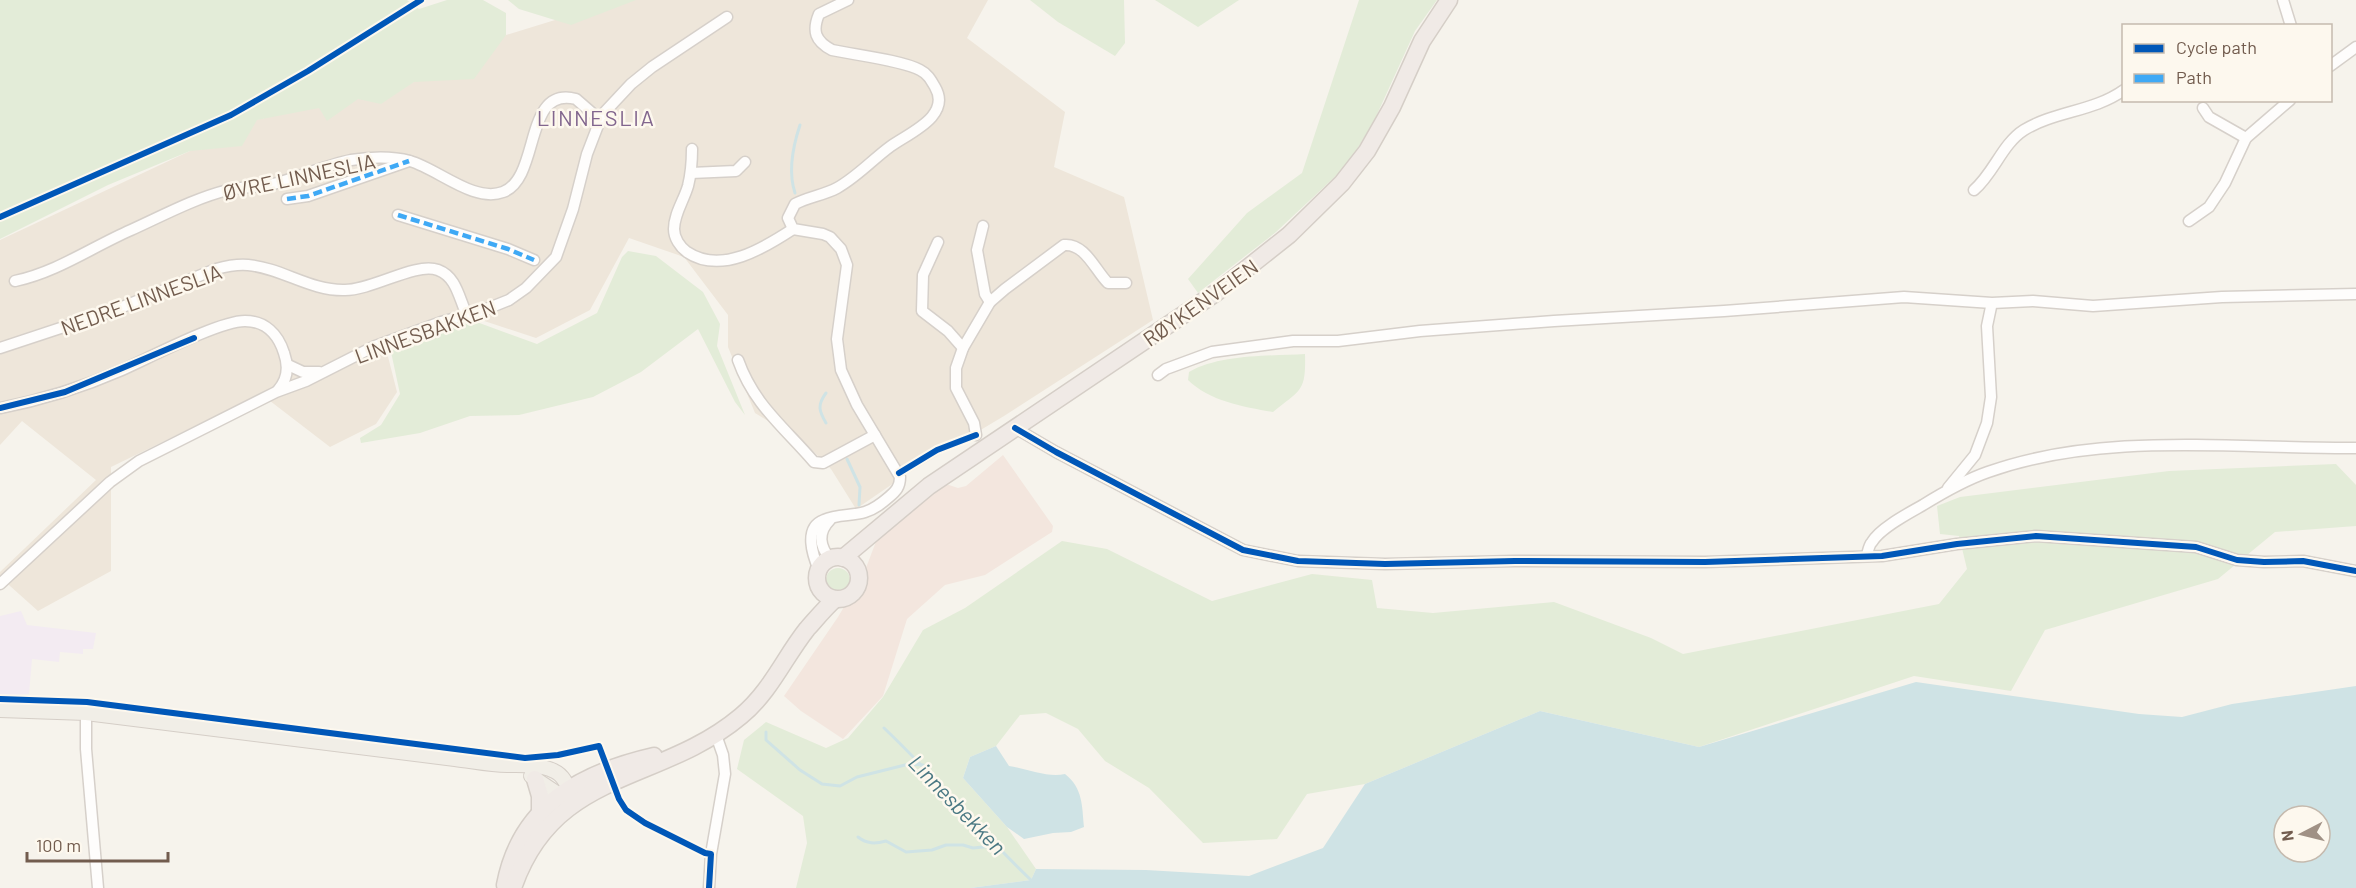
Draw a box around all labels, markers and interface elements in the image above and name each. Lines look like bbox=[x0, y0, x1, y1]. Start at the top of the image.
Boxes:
legend bbox=[2122, 24, 2332, 102]
text: Cycle path bbox=[2176, 36, 2257, 58]
text: Path bbox=[2176, 66, 2212, 88]
district label: LINNESLIA bbox=[537, 104, 655, 130]
street label: ØVRE LINNESLIA bbox=[220, 148, 378, 204]
street label: RØYKENVEIEN bbox=[1138, 253, 1262, 351]
street label: NEDRE LINNESLIA bbox=[57, 258, 225, 340]
street label: LINNESBAKKEN bbox=[351, 294, 499, 368]
water label: Linnesbekken bbox=[904, 749, 1012, 859]
north arrow bbox=[2272, 804, 2332, 864]
scale bar bbox=[27, 825, 168, 863]
text: N bbox=[2277, 829, 2297, 842]
text: 100 m bbox=[36, 834, 81, 856]

